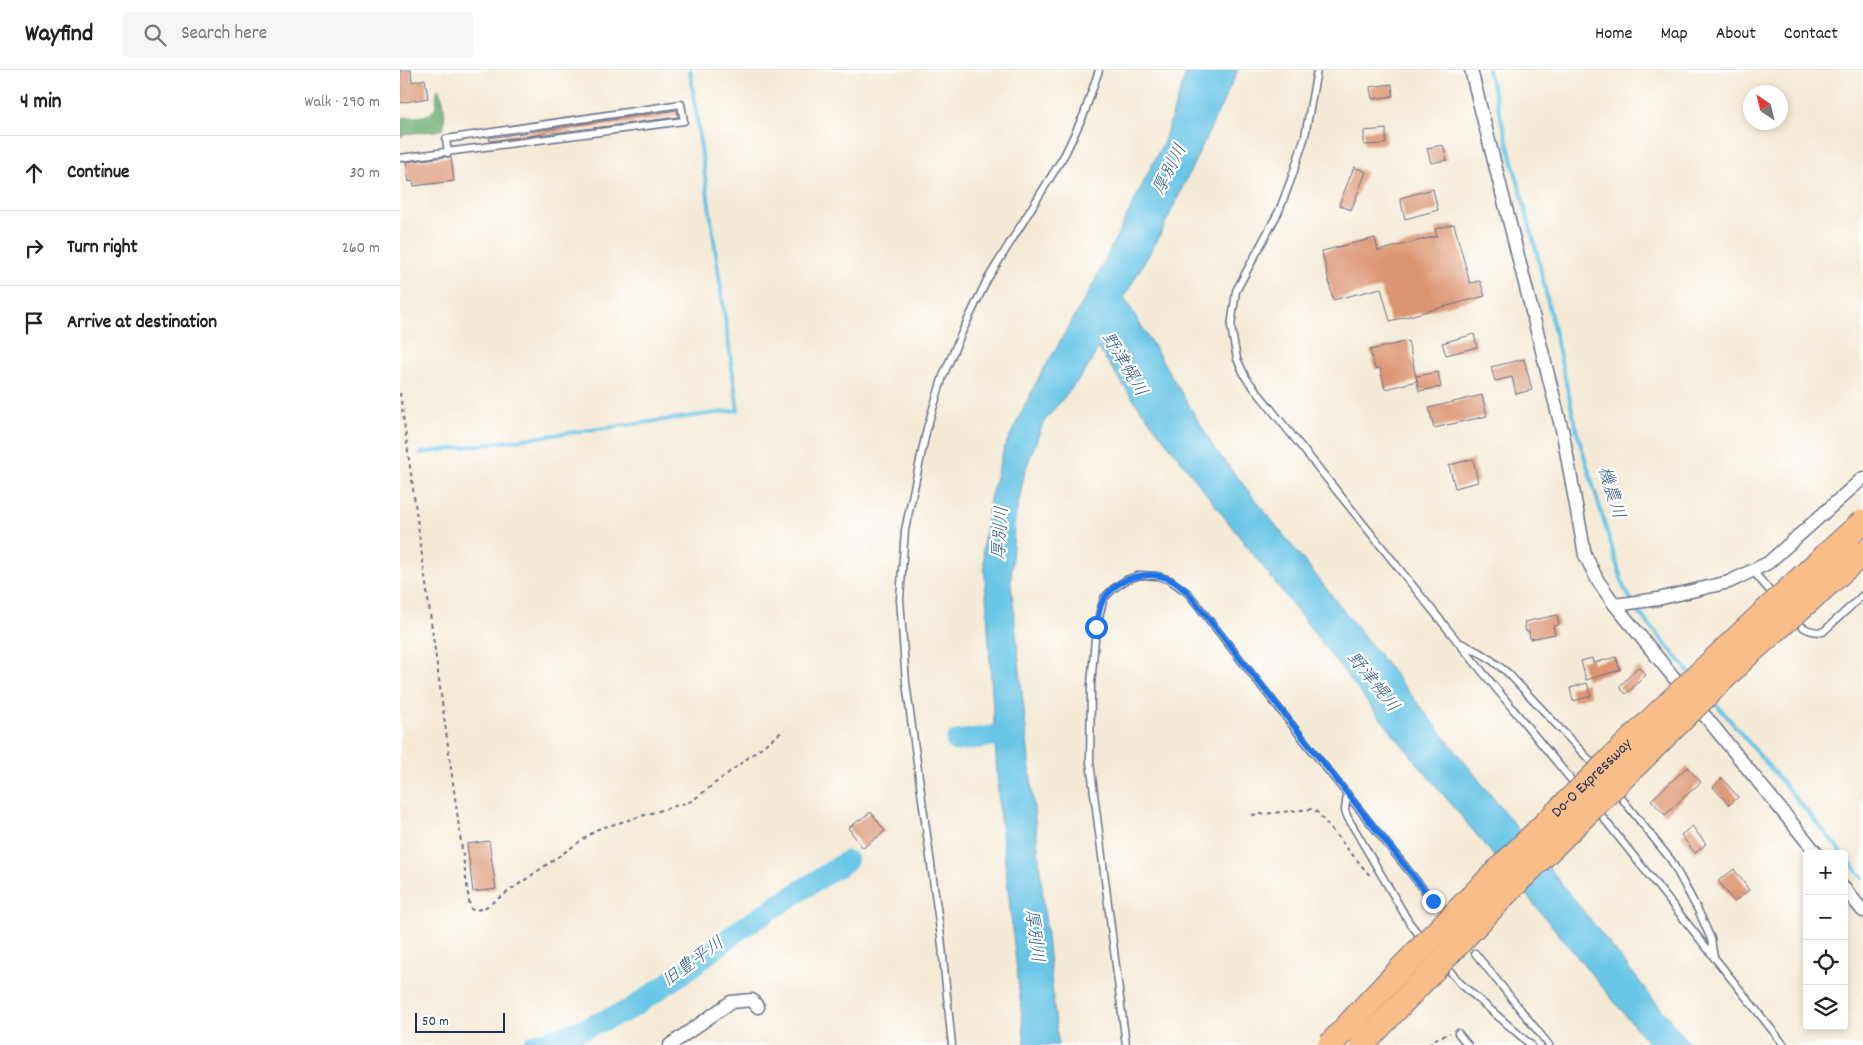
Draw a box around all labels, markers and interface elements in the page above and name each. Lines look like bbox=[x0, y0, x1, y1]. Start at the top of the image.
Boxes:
search box bbox=[123, 12, 473, 57]
text: Wayfind bbox=[25, 18, 93, 52]
icon: search bbox=[141, 21, 169, 49]
text: Search here bbox=[181, 21, 267, 48]
text: Home bbox=[1595, 22, 1632, 47]
text: Map bbox=[1660, 22, 1688, 47]
text: About bbox=[1716, 22, 1756, 47]
text: Contact bbox=[1784, 22, 1838, 47]
north arrow bbox=[1743, 85, 1788, 130]
text: 4 min bbox=[20, 88, 62, 118]
text: Walk · 290 m bbox=[304, 91, 380, 114]
water label: 厚別川 bbox=[1148, 140, 1194, 200]
icon: ahead bbox=[20, 159, 48, 187]
text: Continue bbox=[67, 160, 129, 187]
text: 30 m bbox=[350, 162, 380, 185]
icon: right bbox=[20, 234, 48, 262]
text: Turn right bbox=[67, 235, 138, 262]
text: 260 m bbox=[342, 237, 380, 260]
icon: arrive bbox=[20, 309, 48, 337]
text: Arrive at destination bbox=[67, 310, 217, 337]
water label: 野津幌川 bbox=[1094, 328, 1152, 402]
water label: 機農川 bbox=[1590, 464, 1630, 522]
water label: 厚別川 bbox=[988, 505, 1016, 561]
route start bbox=[1085, 616, 1108, 639]
water label: 野津幌川 bbox=[1340, 647, 1404, 719]
street label: Do-O Expressway bbox=[1546, 733, 1638, 823]
map controls bbox=[1803, 850, 1848, 1030]
button: + bbox=[1803, 850, 1848, 895]
route end bbox=[1422, 890, 1445, 913]
button: − bbox=[1803, 895, 1848, 940]
water label: 厚別川 bbox=[1017, 908, 1049, 964]
water label: 旧豊平川 bbox=[658, 932, 730, 994]
button: locate bbox=[1803, 940, 1848, 985]
button: layers bbox=[1803, 985, 1848, 1030]
scale bar bbox=[415, 1010, 505, 1033]
text: 50 m bbox=[422, 1012, 449, 1032]

